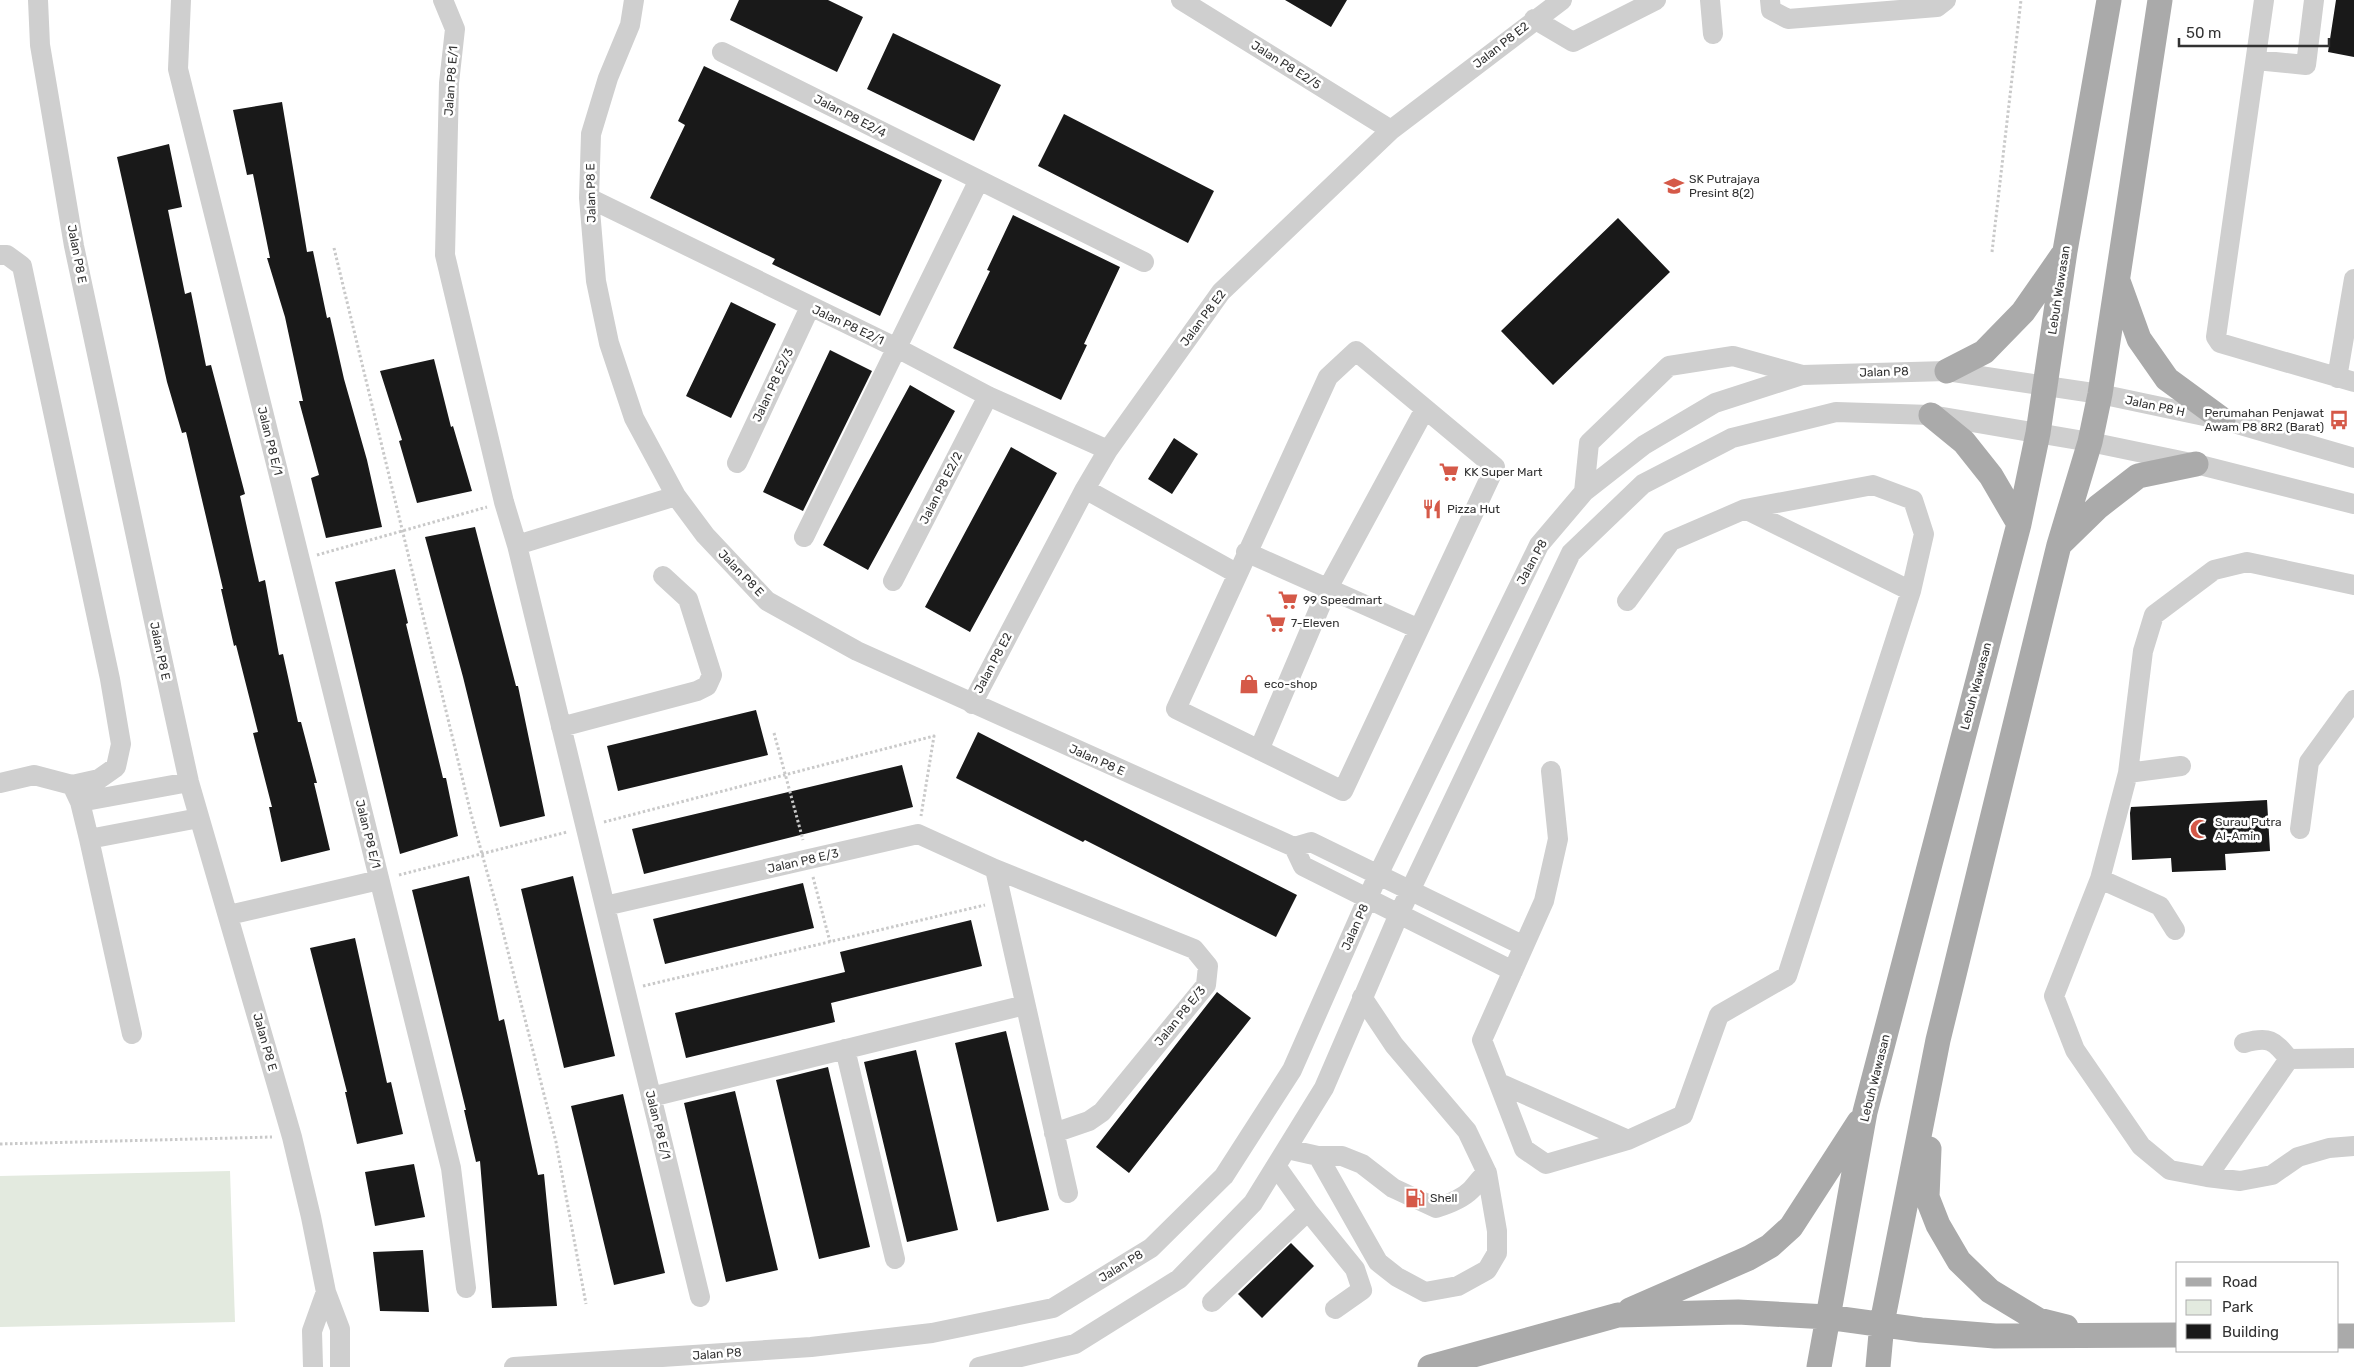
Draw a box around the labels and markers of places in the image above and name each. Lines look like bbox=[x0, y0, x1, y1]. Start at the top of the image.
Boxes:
place label: SK Putrajaya Presint 8(2) bbox=[1689, 172, 1760, 200]
school or university icon: SK Putrajaya Presint 8(2) bbox=[1663, 175, 1685, 197]
place label: Perumahan Penjawat Awam P8 8R2 (Barat) bbox=[2204, 406, 2324, 434]
bus stop icon: Perumahan Penjawat Awam P8 8R2 (Barat) bbox=[2328, 409, 2350, 431]
supermarket icon: KK Super Mart bbox=[1438, 461, 1460, 483]
place label: KK Super Mart bbox=[1464, 465, 1543, 479]
restaurant icon: Pizza Hut bbox=[1421, 498, 1443, 520]
place label: Pizza Hut bbox=[1447, 502, 1500, 516]
supermarket icon: 99 Speedmart bbox=[1277, 589, 1299, 611]
place label: 99 Speedmart bbox=[1303, 593, 1382, 607]
supermarket icon: 7-Eleven bbox=[1265, 612, 1287, 634]
place label: 7-Eleven bbox=[1291, 616, 1340, 630]
shop icon: eco-shop bbox=[1238, 673, 1260, 695]
place label: eco-shop bbox=[1264, 677, 1318, 691]
place label: Surau Putra Al-Amin bbox=[2215, 815, 2282, 843]
mosque icon: Surau Putra Al-Amin bbox=[2189, 818, 2211, 840]
fuel station icon: Shell bbox=[1404, 1187, 1426, 1209]
place label: Shell bbox=[1430, 1191, 1457, 1205]

